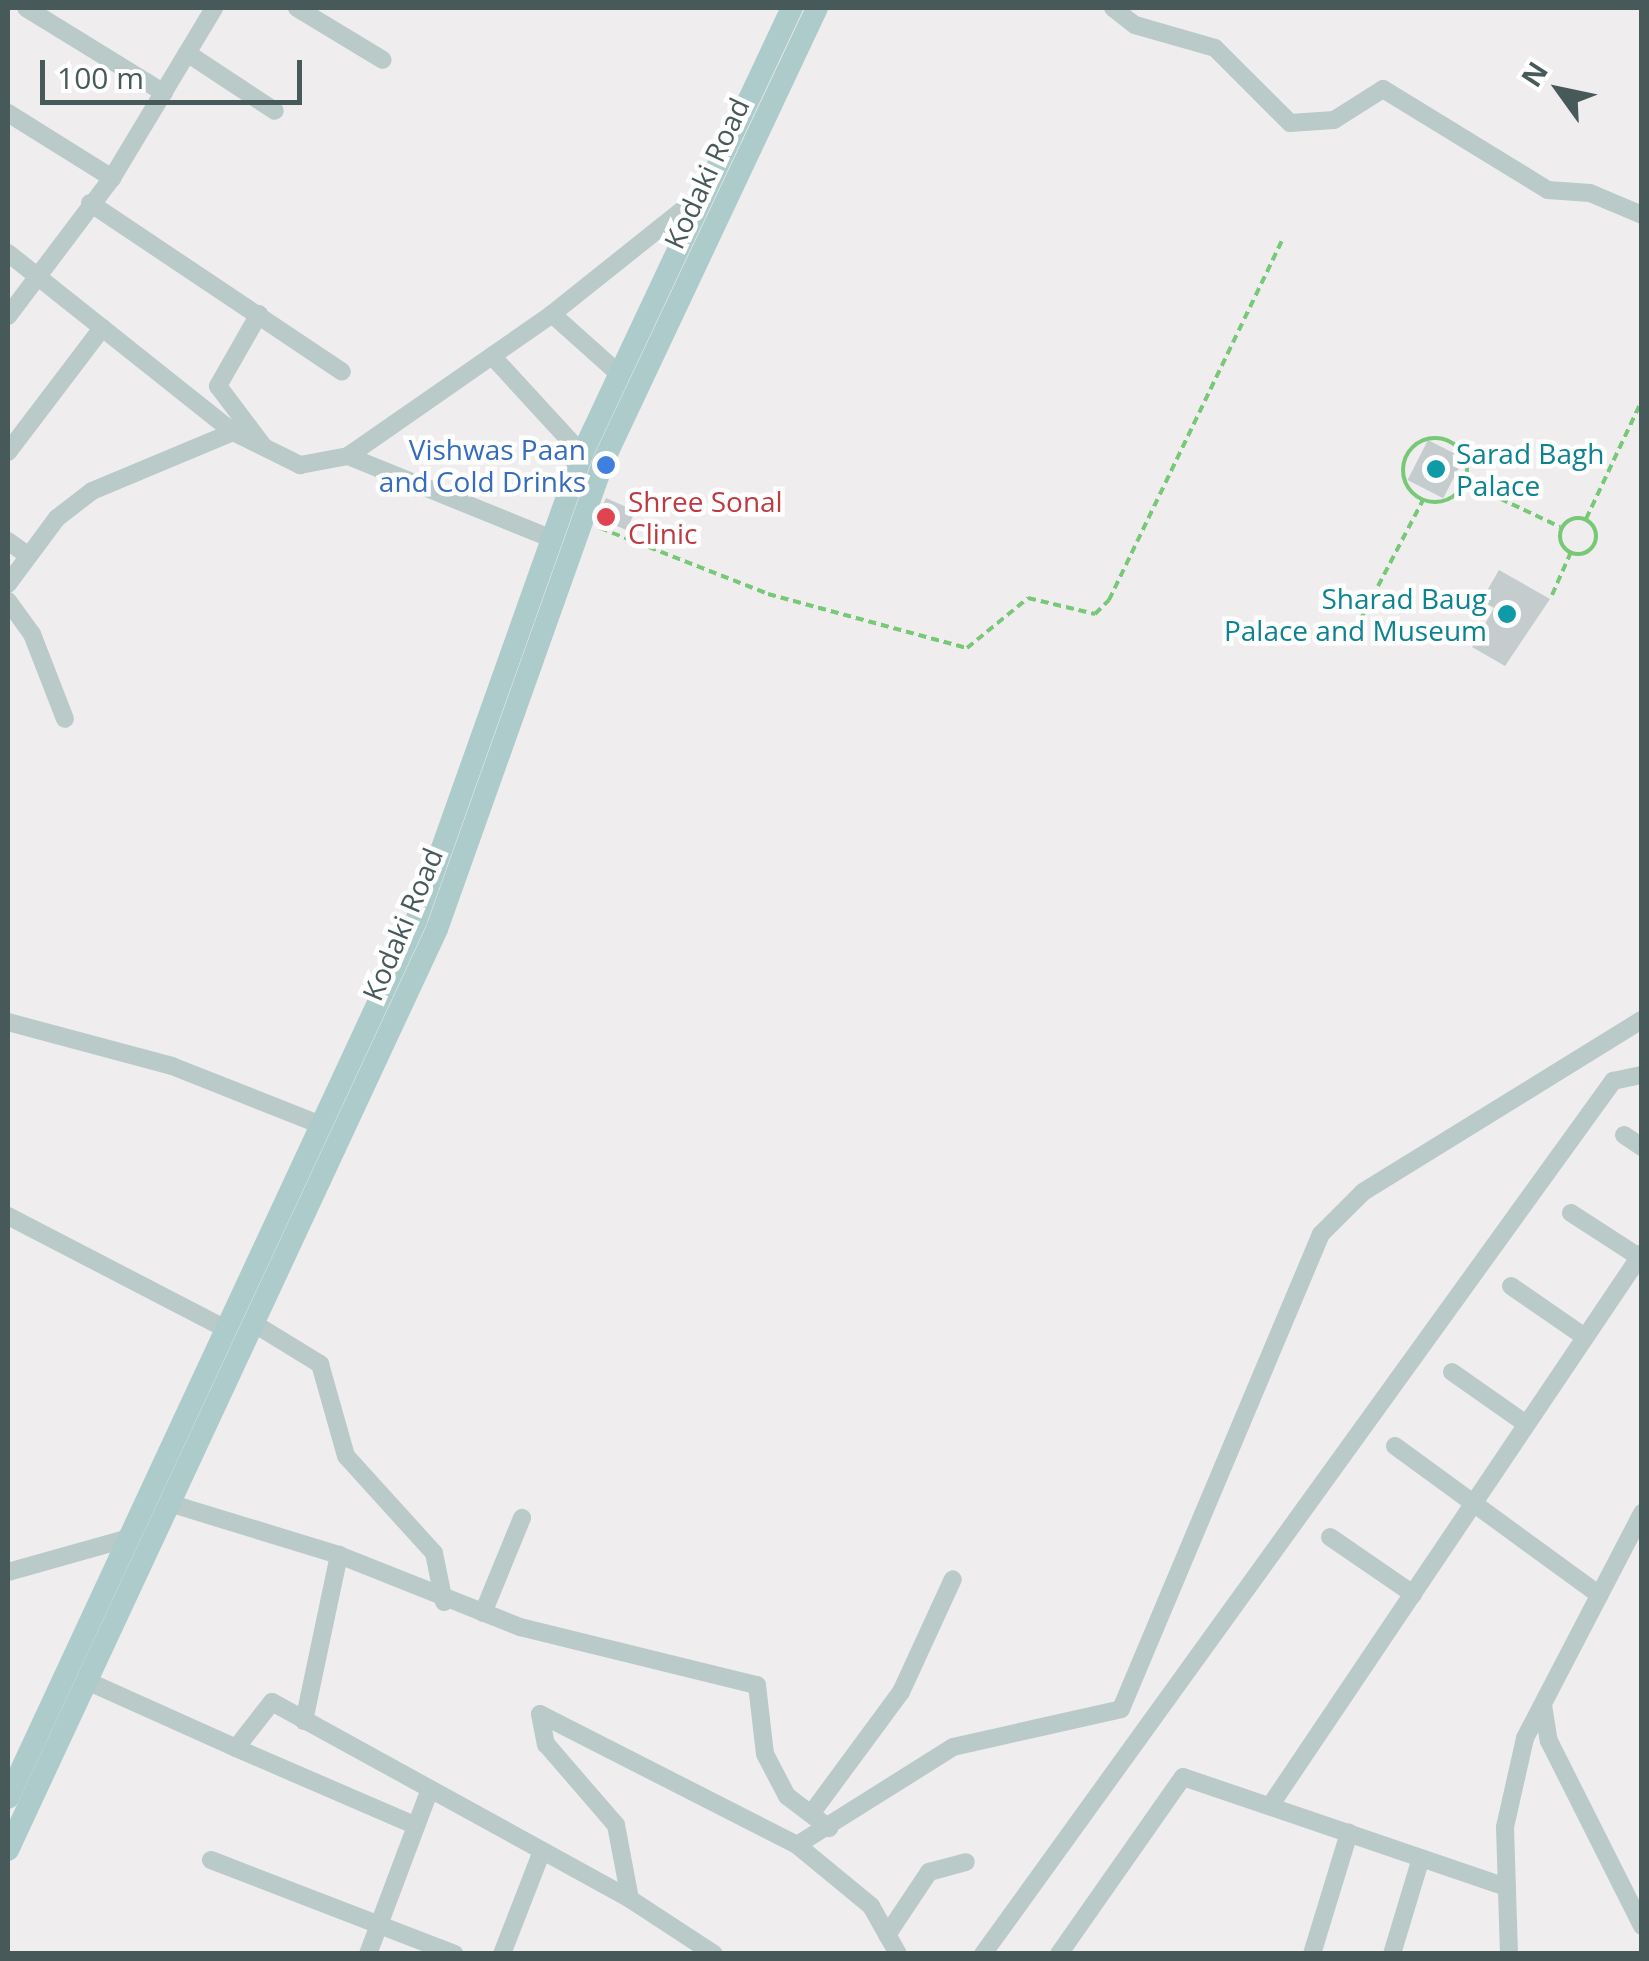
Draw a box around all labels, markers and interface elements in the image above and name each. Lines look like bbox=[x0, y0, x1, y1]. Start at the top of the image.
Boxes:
scale bar bbox=[45, 40, 308, 102]
north arrow bbox=[1509, 40, 1609, 140]
text: N bbox=[1512, 54, 1556, 94]
text: 100 m bbox=[57, 57, 144, 98]
street label: Kodaki Road bbox=[656, 92, 756, 254]
place label: Vishwas Paan and Cold Drinks bbox=[379, 432, 586, 498]
place label: Sarad Bagh Palace bbox=[1456, 436, 1604, 502]
marker: Vishwas Paan and Cold Drinks bbox=[595, 454, 617, 476]
marker: Sarad Bagh Palace bbox=[1425, 458, 1447, 480]
place label: Shree Sonal Clinic bbox=[628, 484, 783, 550]
marker: Shree Sonal Clinic bbox=[593, 504, 619, 530]
place label: Sharad Baug Palace and Museum bbox=[1224, 581, 1487, 647]
marker: Sharad Baug Palace and Museum bbox=[1496, 603, 1518, 625]
street label: Kodaki Road bbox=[355, 843, 449, 1005]

